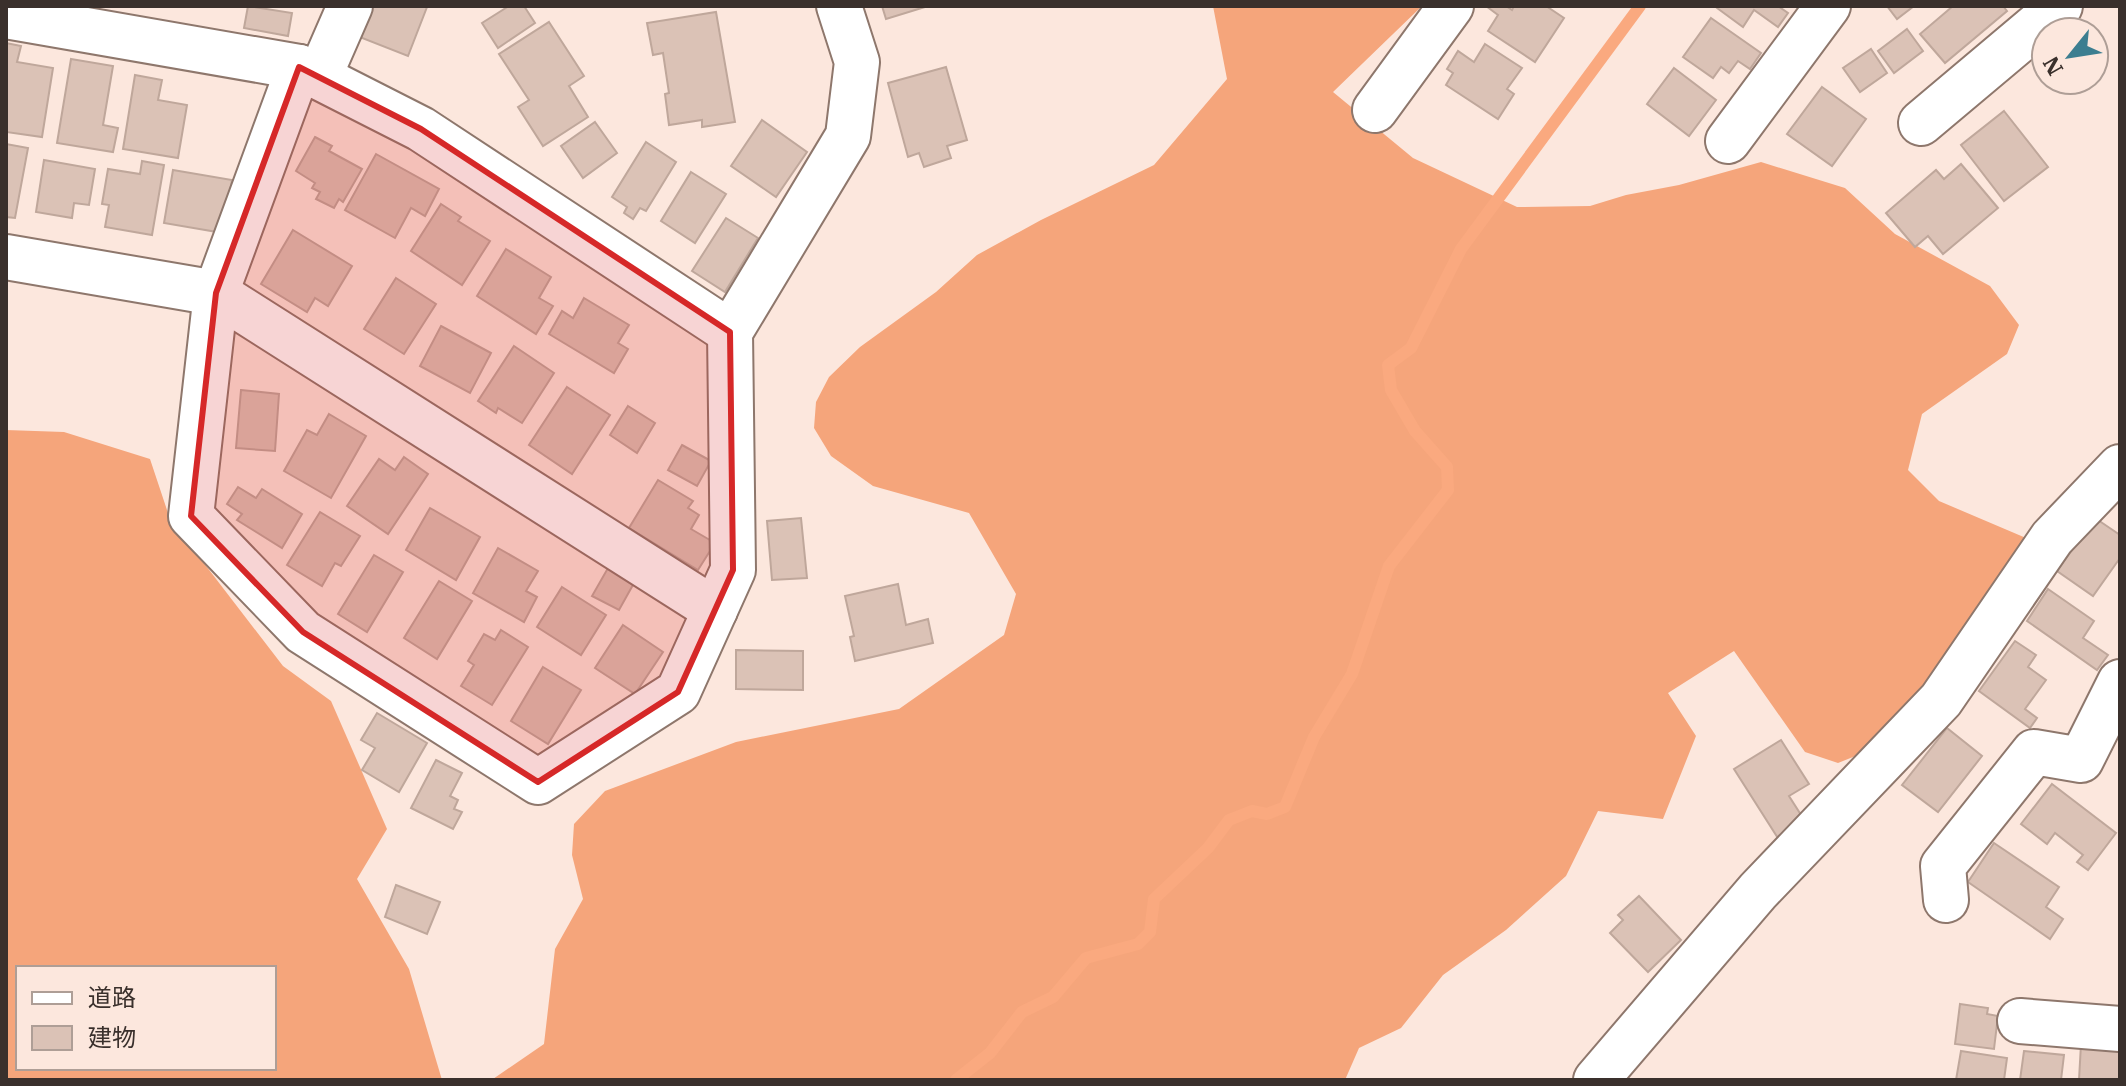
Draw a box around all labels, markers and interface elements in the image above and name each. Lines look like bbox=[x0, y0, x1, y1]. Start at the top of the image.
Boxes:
north arrow bbox=[2030, 16, 2110, 96]
text: N bbox=[2035, 51, 2069, 81]
legend bbox=[16, 966, 276, 1070]
text: 道路 bbox=[88, 981, 136, 1013]
text: 建物 bbox=[88, 1021, 136, 1053]

